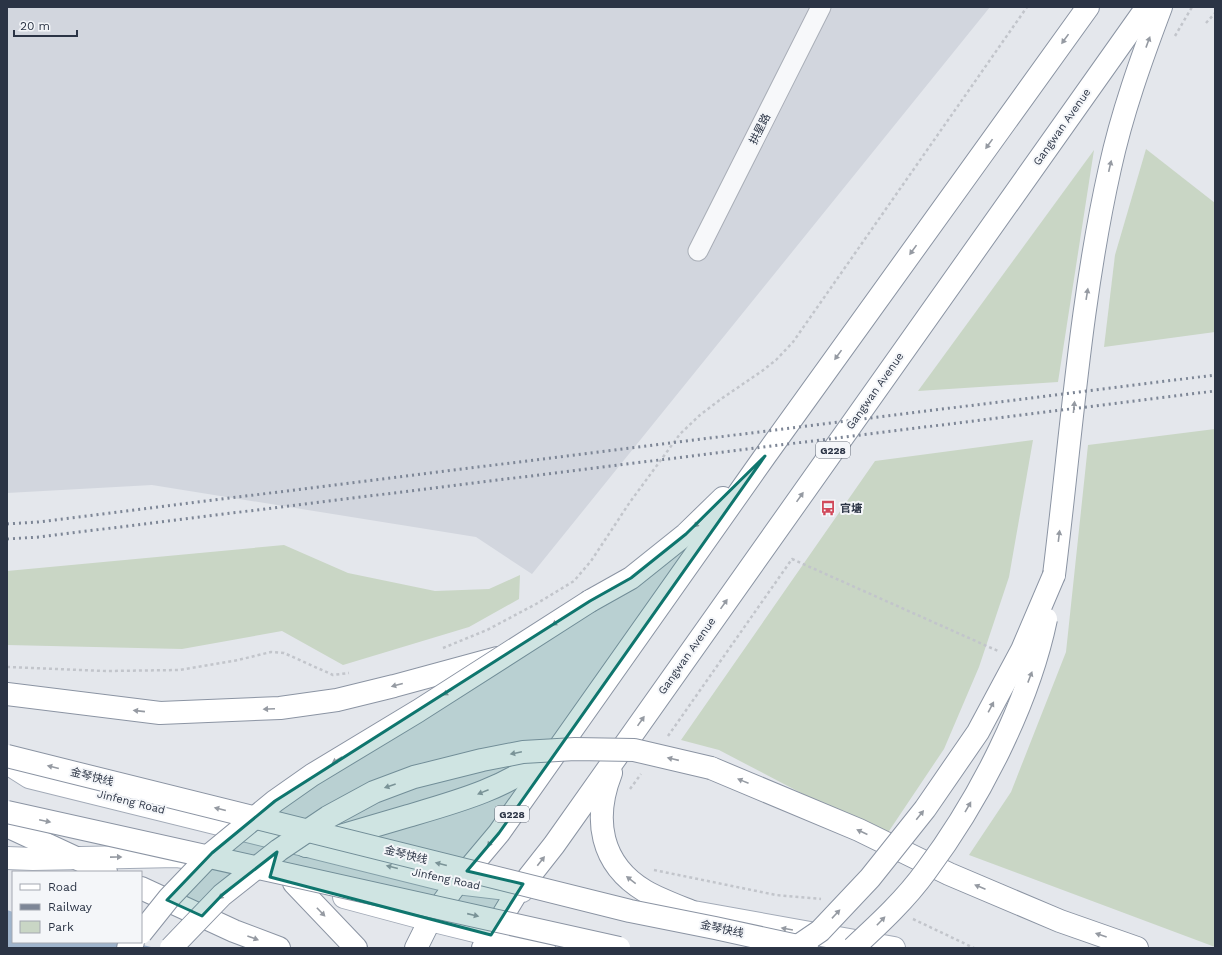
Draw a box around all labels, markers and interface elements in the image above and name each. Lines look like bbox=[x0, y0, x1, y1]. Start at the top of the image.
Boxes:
scale bar bbox=[14, 12, 77, 38]
text: 20 m bbox=[20, 19, 50, 33]
one-way arrow bbox=[1061, 33, 1069, 44]
one-way arrow bbox=[1145, 36, 1151, 48]
street label: Gangwan Avenue bbox=[1031, 86, 1093, 168]
street label: 拱星路 bbox=[747, 111, 773, 147]
one-way arrow bbox=[986, 139, 994, 149]
one-way arrow bbox=[1108, 160, 1114, 172]
one-way arrow bbox=[909, 244, 918, 255]
one-way arrow bbox=[1084, 288, 1090, 300]
one-way arrow bbox=[834, 350, 842, 360]
street label: Gangwan Avenue bbox=[844, 350, 906, 432]
one-way arrow bbox=[1071, 401, 1077, 413]
road number: G228 bbox=[816, 442, 850, 458]
one-way arrow bbox=[796, 492, 804, 503]
bus stop icon: 官塘 bbox=[819, 499, 837, 517]
place label: 官塘 bbox=[840, 502, 863, 515]
one-way arrow bbox=[693, 518, 703, 528]
one-way arrow bbox=[1056, 530, 1062, 542]
one-way arrow bbox=[720, 598, 728, 609]
street label: Gangwan Avenue bbox=[656, 615, 718, 697]
one-way arrow bbox=[551, 618, 563, 625]
one-way arrow bbox=[1028, 671, 1034, 683]
one-way arrow bbox=[390, 683, 403, 689]
one-way arrow bbox=[443, 688, 453, 696]
one-way arrow bbox=[988, 701, 995, 713]
one-way arrow bbox=[263, 705, 275, 712]
one-way arrow bbox=[133, 707, 145, 714]
one-way arrow bbox=[637, 716, 645, 726]
one-way arrow bbox=[510, 750, 522, 756]
one-way arrow bbox=[332, 756, 342, 764]
one-way arrow bbox=[666, 756, 678, 762]
one-way arrow bbox=[47, 764, 60, 770]
street label: 金琴快线 bbox=[69, 765, 115, 789]
one-way arrow bbox=[736, 777, 748, 783]
one-way arrow bbox=[384, 783, 396, 789]
street label: Jinfeng Road bbox=[96, 787, 166, 817]
one-way arrow bbox=[477, 789, 489, 795]
one-way arrow bbox=[965, 801, 972, 813]
one-way arrow bbox=[214, 806, 226, 812]
road number: G228 bbox=[495, 806, 529, 822]
one-way arrow bbox=[915, 810, 924, 821]
one-way arrow bbox=[39, 818, 51, 824]
one-way arrow bbox=[857, 829, 868, 835]
one-way arrow bbox=[487, 836, 496, 847]
street label: 金琴快线 bbox=[383, 843, 429, 867]
one-way arrow bbox=[110, 854, 123, 860]
one-way arrow bbox=[537, 855, 545, 866]
one-way arrow bbox=[435, 861, 447, 867]
one-way arrow bbox=[386, 864, 398, 870]
street label: Jinfeng Road bbox=[411, 865, 481, 893]
legend bbox=[12, 871, 142, 943]
one-way arrow bbox=[626, 875, 637, 884]
text: Road bbox=[48, 880, 77, 894]
one-way arrow bbox=[974, 884, 985, 890]
one-way arrow bbox=[218, 890, 229, 899]
text: Railway bbox=[48, 900, 93, 914]
one-way arrow bbox=[317, 907, 326, 917]
one-way arrow bbox=[831, 909, 840, 919]
one-way arrow bbox=[467, 913, 479, 919]
one-way arrow bbox=[876, 916, 886, 926]
street label: 金琴快线 bbox=[699, 918, 745, 940]
text: Park bbox=[48, 920, 74, 934]
one-way arrow bbox=[781, 926, 793, 932]
one-way arrow bbox=[1094, 932, 1106, 938]
one-way arrow bbox=[248, 936, 260, 942]

